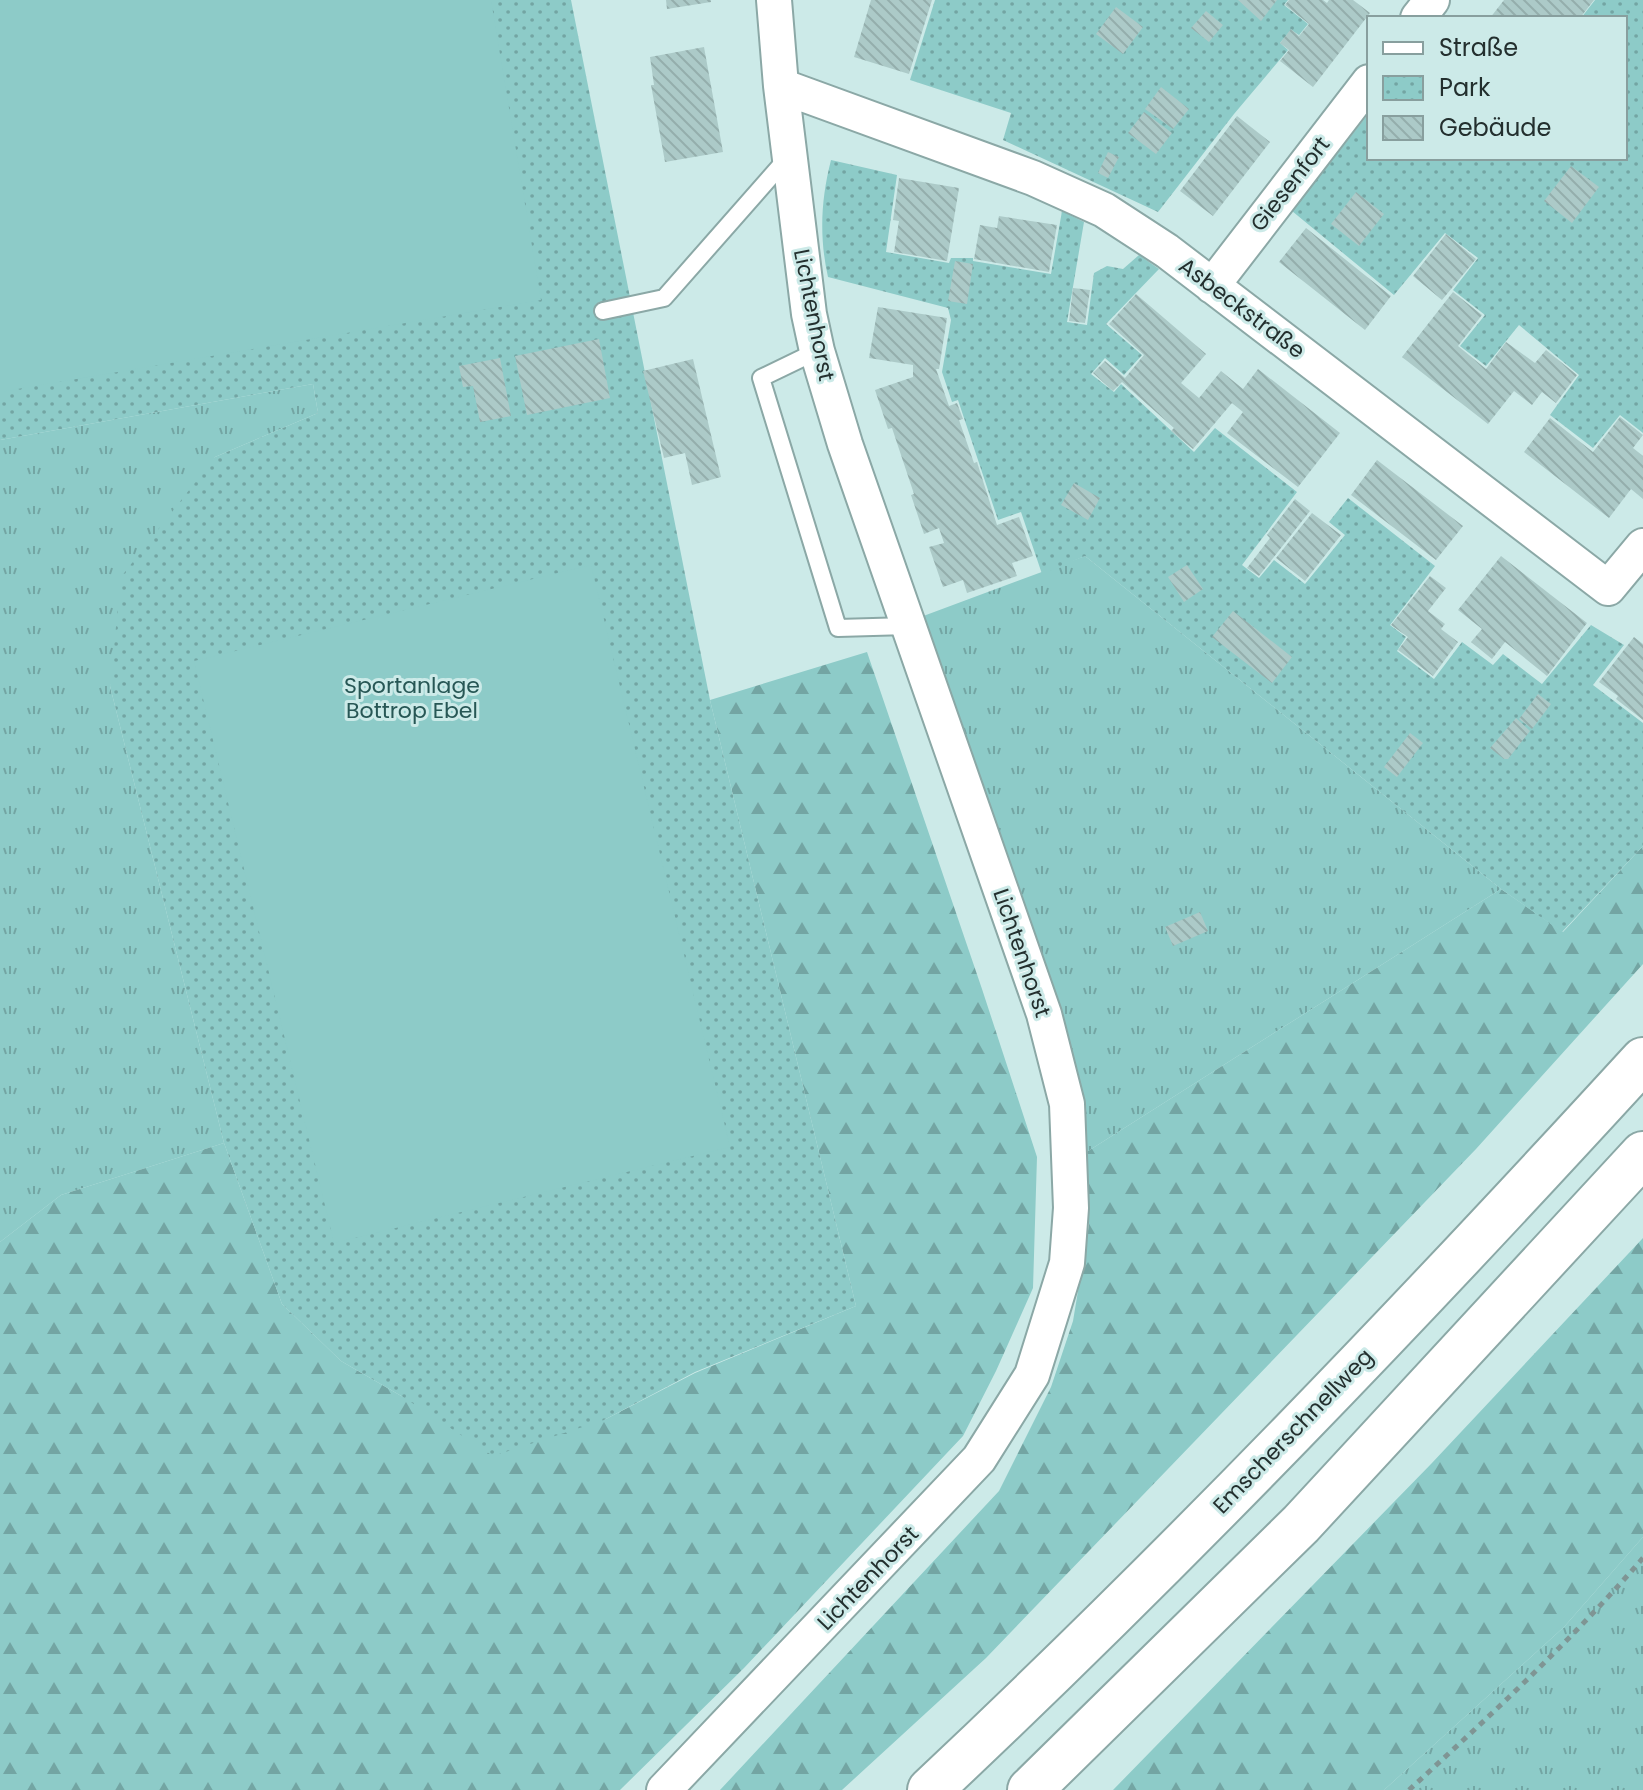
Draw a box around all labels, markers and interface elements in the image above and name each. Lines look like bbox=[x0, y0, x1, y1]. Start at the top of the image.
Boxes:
legend bbox=[1367, 16, 1627, 160]
text: Straße bbox=[1439, 31, 1518, 64]
text: Park bbox=[1439, 71, 1491, 104]
text: Gebäude bbox=[1439, 111, 1551, 144]
street label: Giesenfort bbox=[1243, 130, 1337, 238]
street label: Lichtenhorst bbox=[786, 246, 842, 384]
street label: Asbeckstraße bbox=[1172, 250, 1312, 366]
park label: Sportanlage Bottrop Ebel bbox=[344, 670, 480, 726]
street label: Lichtenhorst bbox=[986, 885, 1058, 1021]
street label: Emscherschnellweg bbox=[1206, 1342, 1380, 1520]
street label: Lichtenhorst bbox=[810, 1519, 926, 1637]

